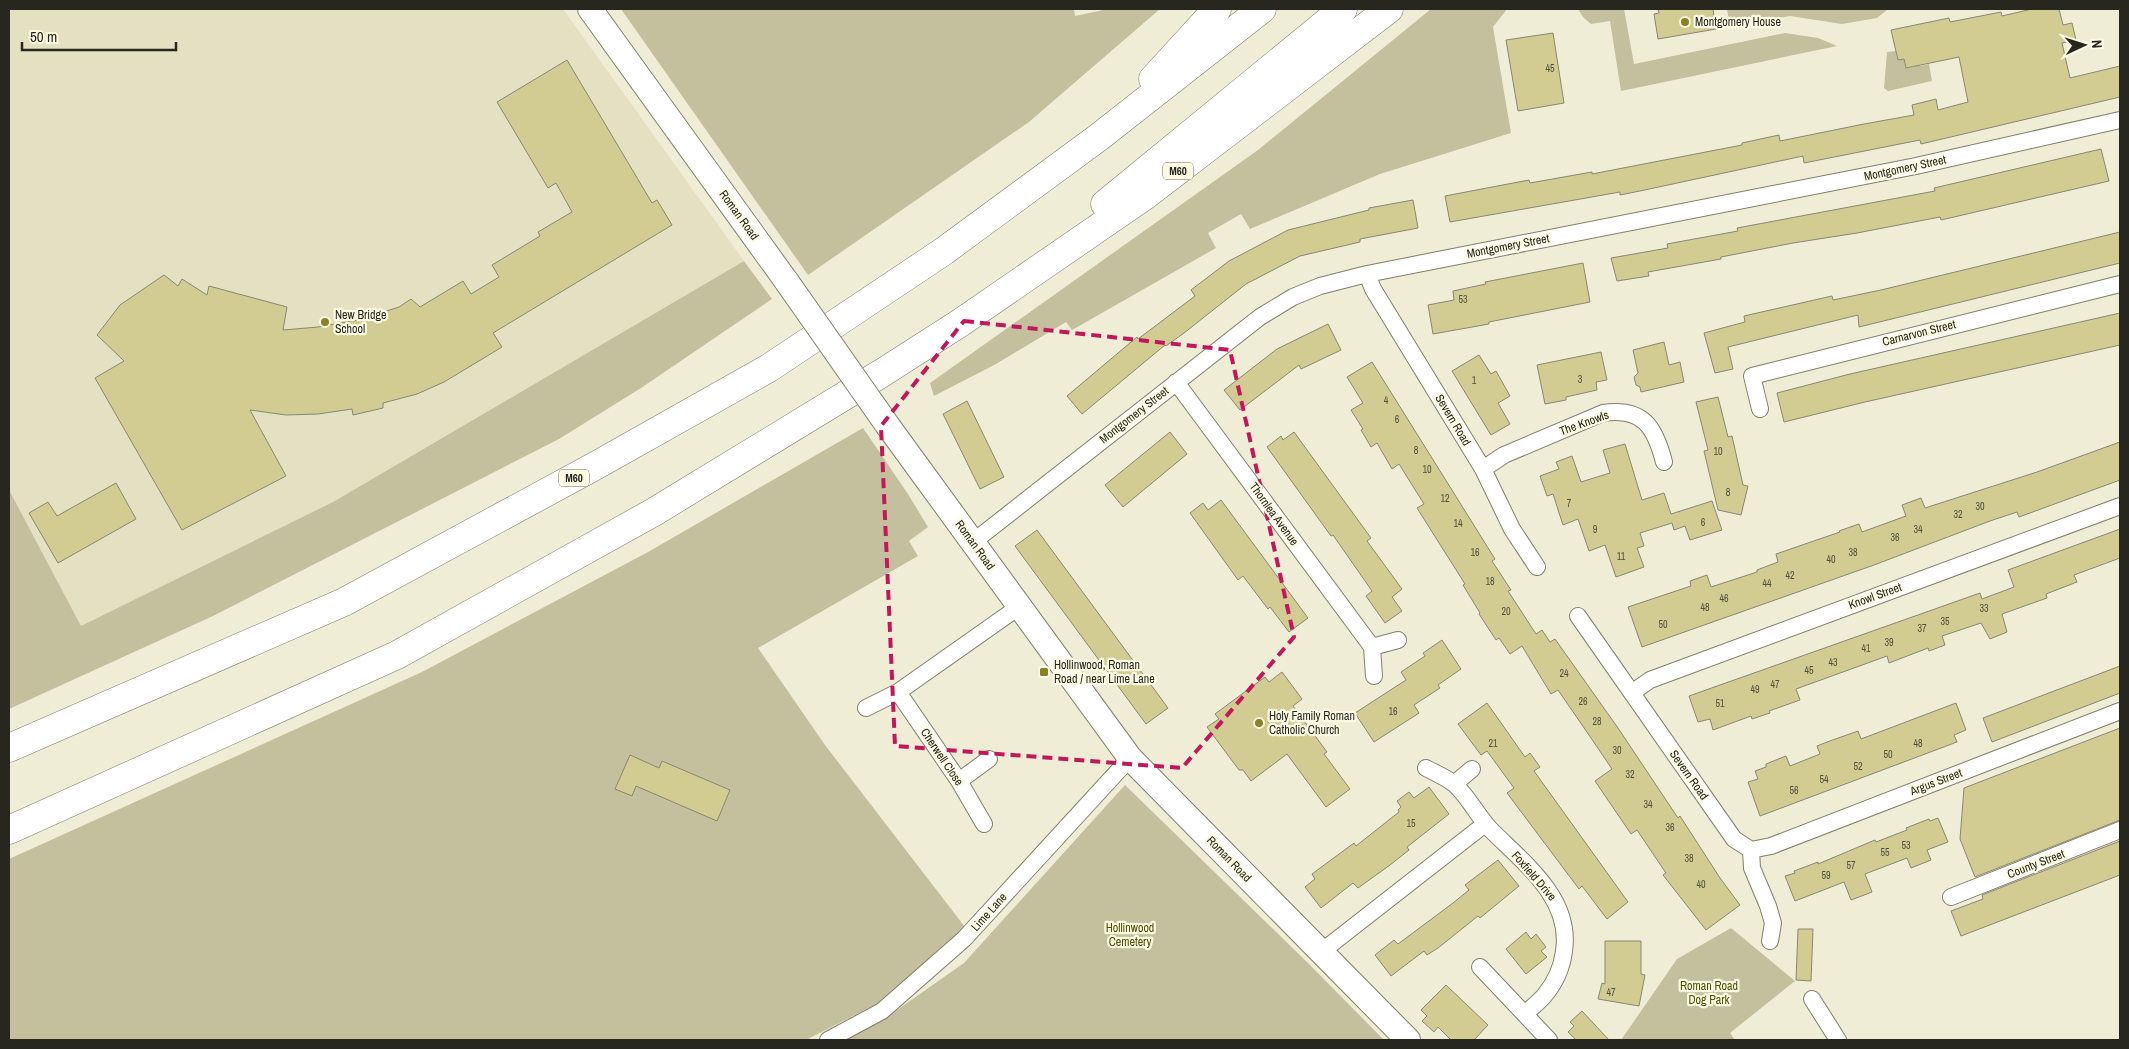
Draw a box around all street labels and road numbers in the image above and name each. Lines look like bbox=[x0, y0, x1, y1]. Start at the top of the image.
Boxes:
street label: Montgomery Street bbox=[1862, 151, 1948, 185]
road number: M60 bbox=[1163, 162, 1193, 180]
street label: Roman Road bbox=[715, 187, 763, 243]
street label: Montgomery Street bbox=[1465, 230, 1551, 262]
street label: Carnarvon Street bbox=[1881, 316, 1958, 350]
street label: Montgomery Street bbox=[1096, 383, 1172, 447]
street label: Severn Road bbox=[1431, 391, 1475, 449]
street label: The Knowls bbox=[1557, 407, 1611, 439]
road number: M60 bbox=[559, 469, 589, 486]
street label: Thornlea Avenue bbox=[1246, 479, 1302, 549]
street label: Roman Road bbox=[951, 517, 999, 573]
street label: Knowl Street bbox=[1846, 579, 1904, 613]
street label: Cherwell Close bbox=[917, 725, 967, 789]
street label: Severn Road bbox=[1666, 747, 1712, 803]
street label: Argus Street bbox=[1907, 765, 1965, 800]
street label: Roman Road bbox=[1203, 833, 1255, 885]
street label: County Street bbox=[2005, 846, 2067, 882]
street label: Foxfield Drive bbox=[1508, 848, 1560, 904]
street label: Lime Lane bbox=[967, 889, 1011, 935]

